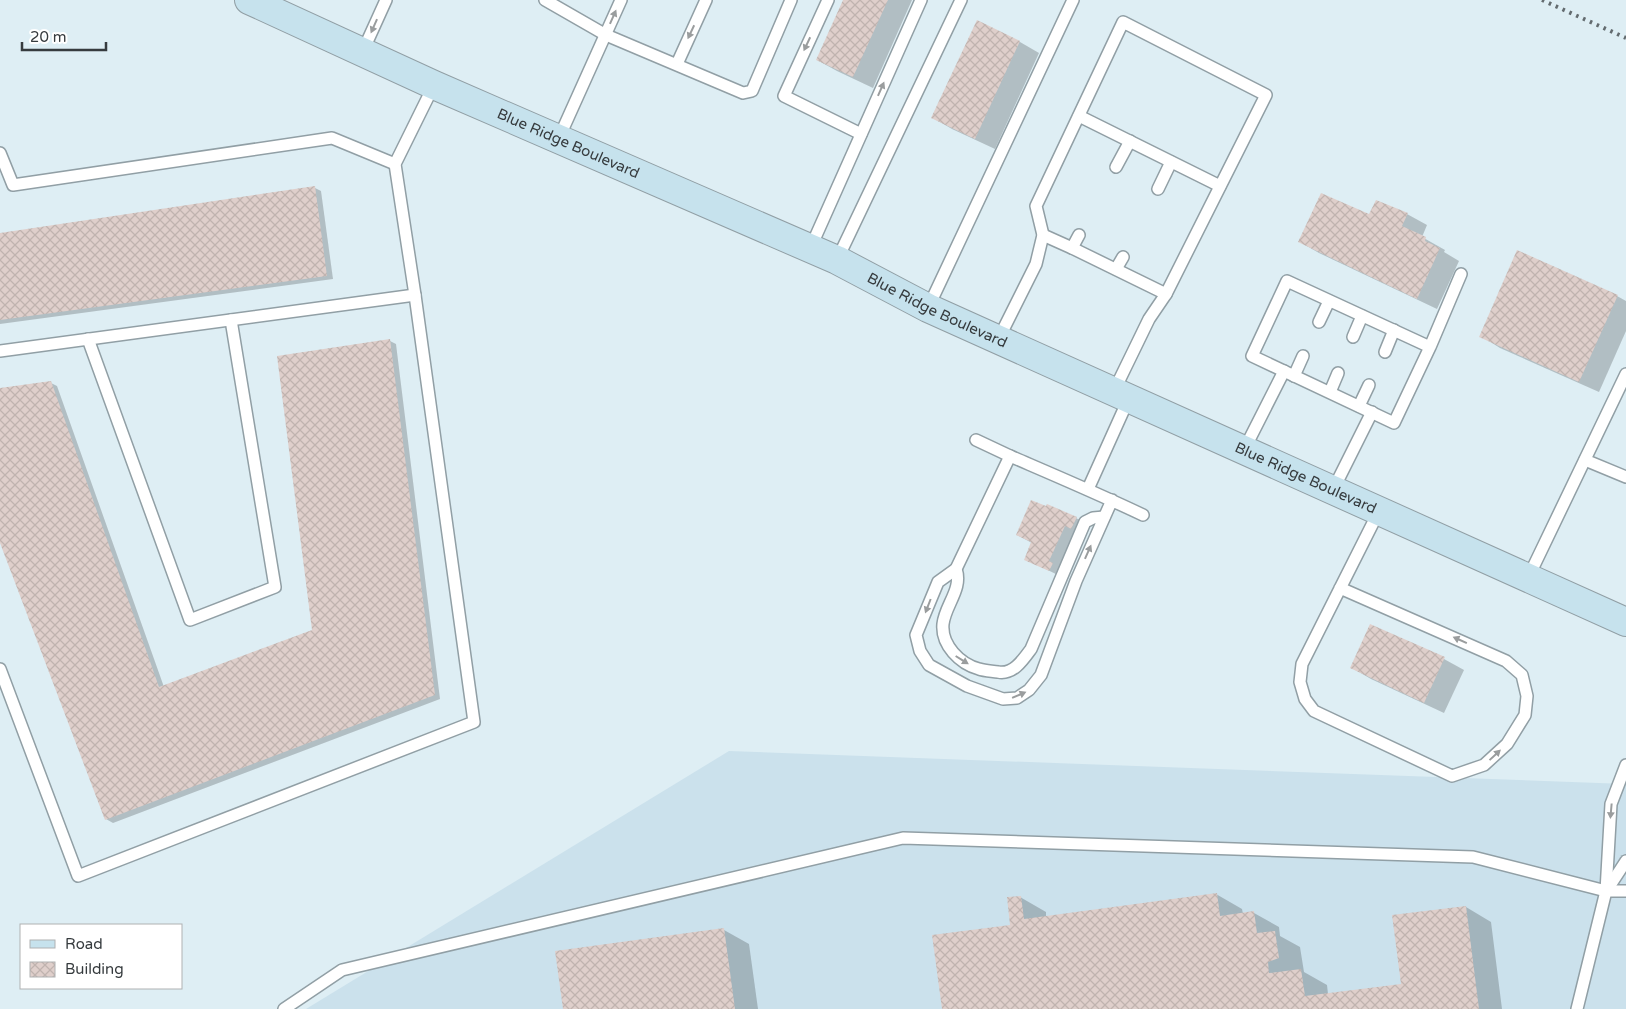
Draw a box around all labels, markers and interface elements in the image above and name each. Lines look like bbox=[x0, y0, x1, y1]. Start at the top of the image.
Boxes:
one-way arrow bbox=[610, 10, 618, 24]
one-way arrow bbox=[370, 19, 378, 33]
scale bar bbox=[22, 20, 106, 52]
one-way arrow bbox=[687, 25, 695, 39]
text: 20 m bbox=[30, 28, 67, 46]
one-way arrow bbox=[803, 37, 811, 51]
one-way arrow bbox=[877, 82, 885, 96]
street label: Blue Ridge Boulevard bbox=[494, 104, 642, 182]
street label: Blue Ridge Boulevard bbox=[864, 269, 1010, 351]
street label: Blue Ridge Boulevard bbox=[1232, 438, 1379, 518]
one-way arrow bbox=[1085, 545, 1093, 559]
one-way arrow bbox=[924, 599, 932, 614]
one-way arrow bbox=[1453, 636, 1467, 644]
one-way arrow bbox=[956, 655, 969, 664]
one-way arrow bbox=[1012, 691, 1027, 699]
one-way arrow bbox=[1488, 749, 1501, 760]
one-way arrow bbox=[1607, 803, 1615, 819]
legend bbox=[20, 924, 182, 989]
text: Road bbox=[65, 935, 103, 953]
text: Building bbox=[65, 960, 124, 978]

